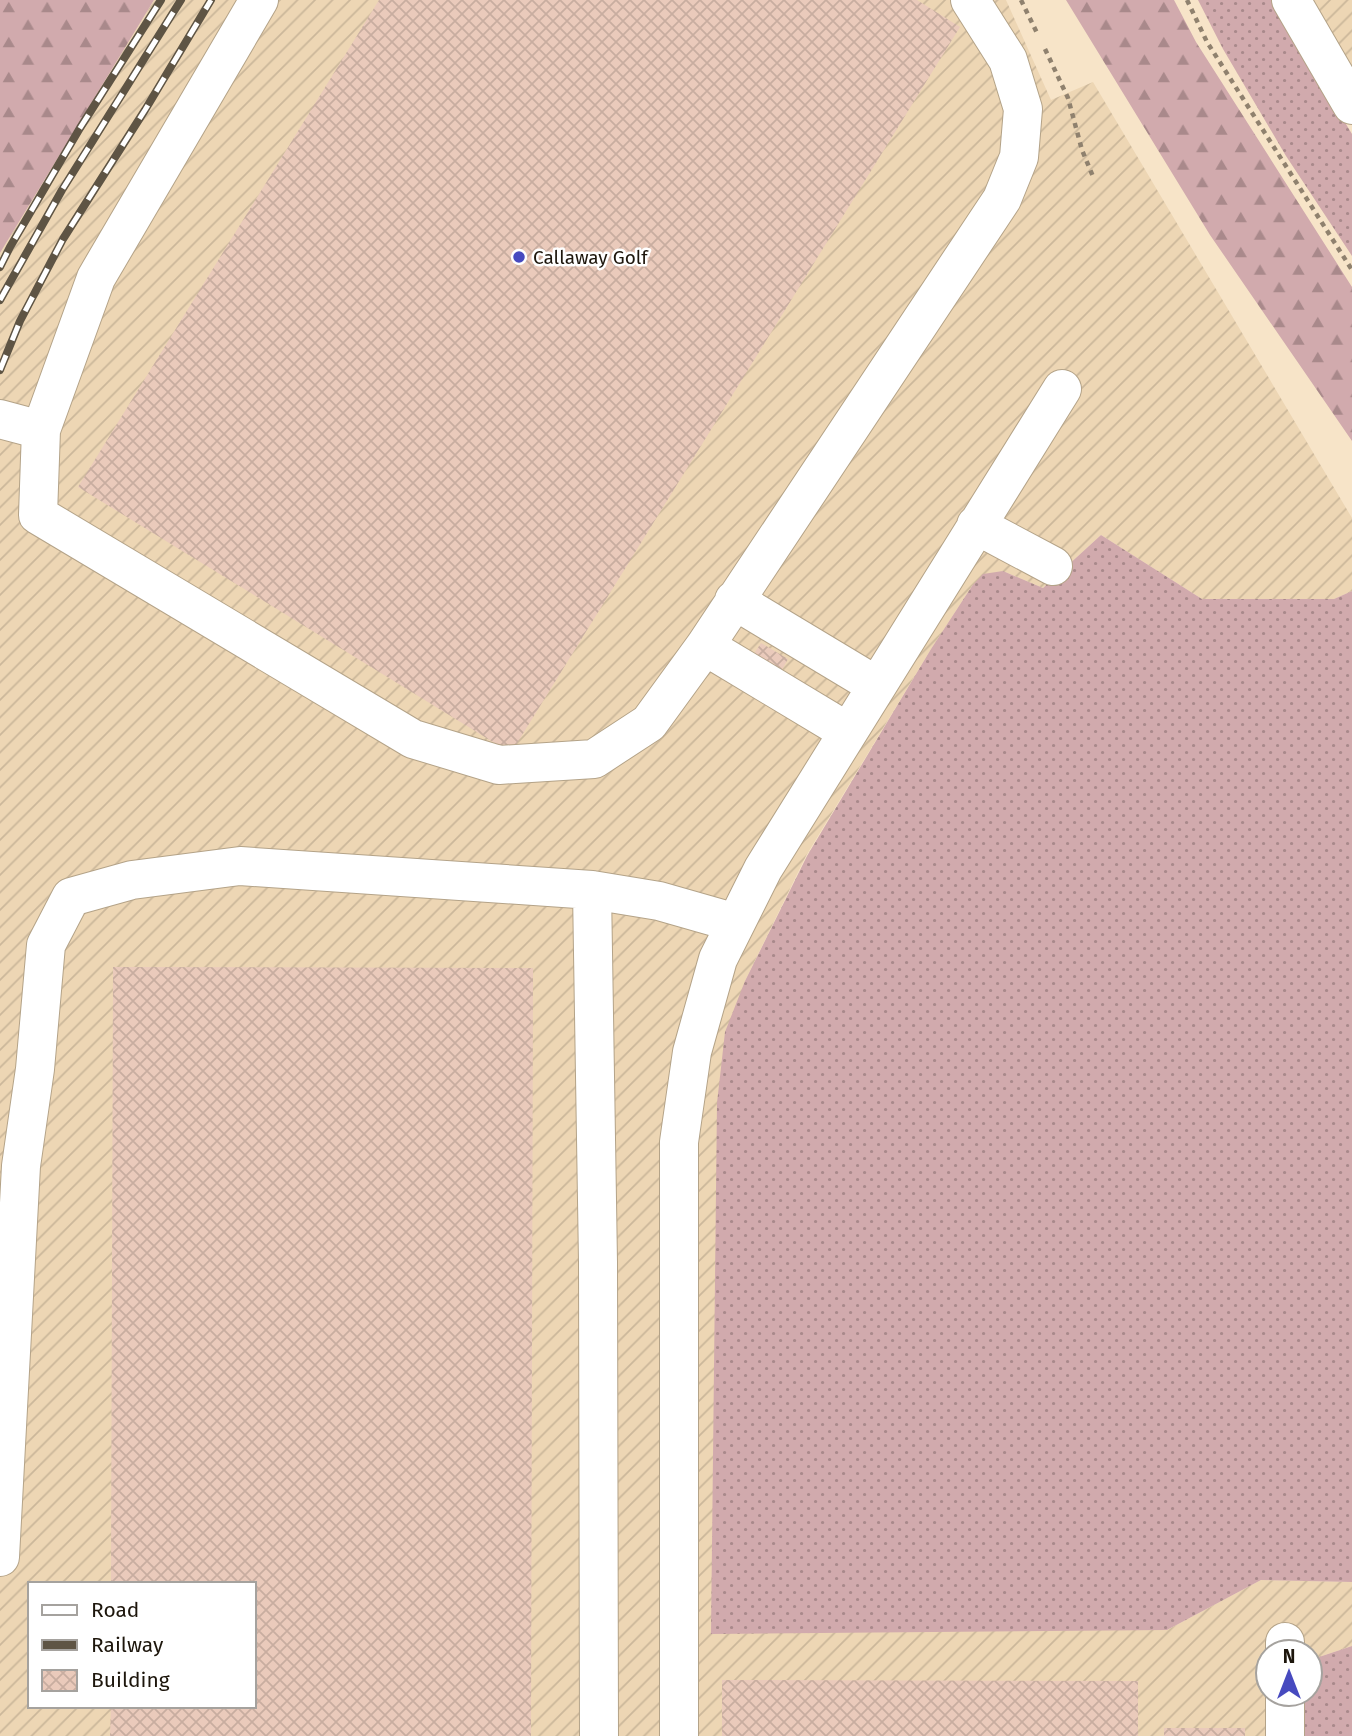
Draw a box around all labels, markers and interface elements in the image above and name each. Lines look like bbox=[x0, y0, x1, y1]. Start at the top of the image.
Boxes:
place label: Callaway Golf bbox=[533, 246, 649, 269]
marker: Callaway Golf bbox=[511, 249, 527, 265]
legend bbox=[28, 1582, 256, 1708]
text: Road bbox=[91, 1597, 139, 1623]
text: Railway bbox=[91, 1632, 164, 1658]
north arrow bbox=[1254, 1638, 1324, 1708]
text: N bbox=[1283, 1645, 1295, 1668]
text: Building bbox=[91, 1667, 170, 1693]

